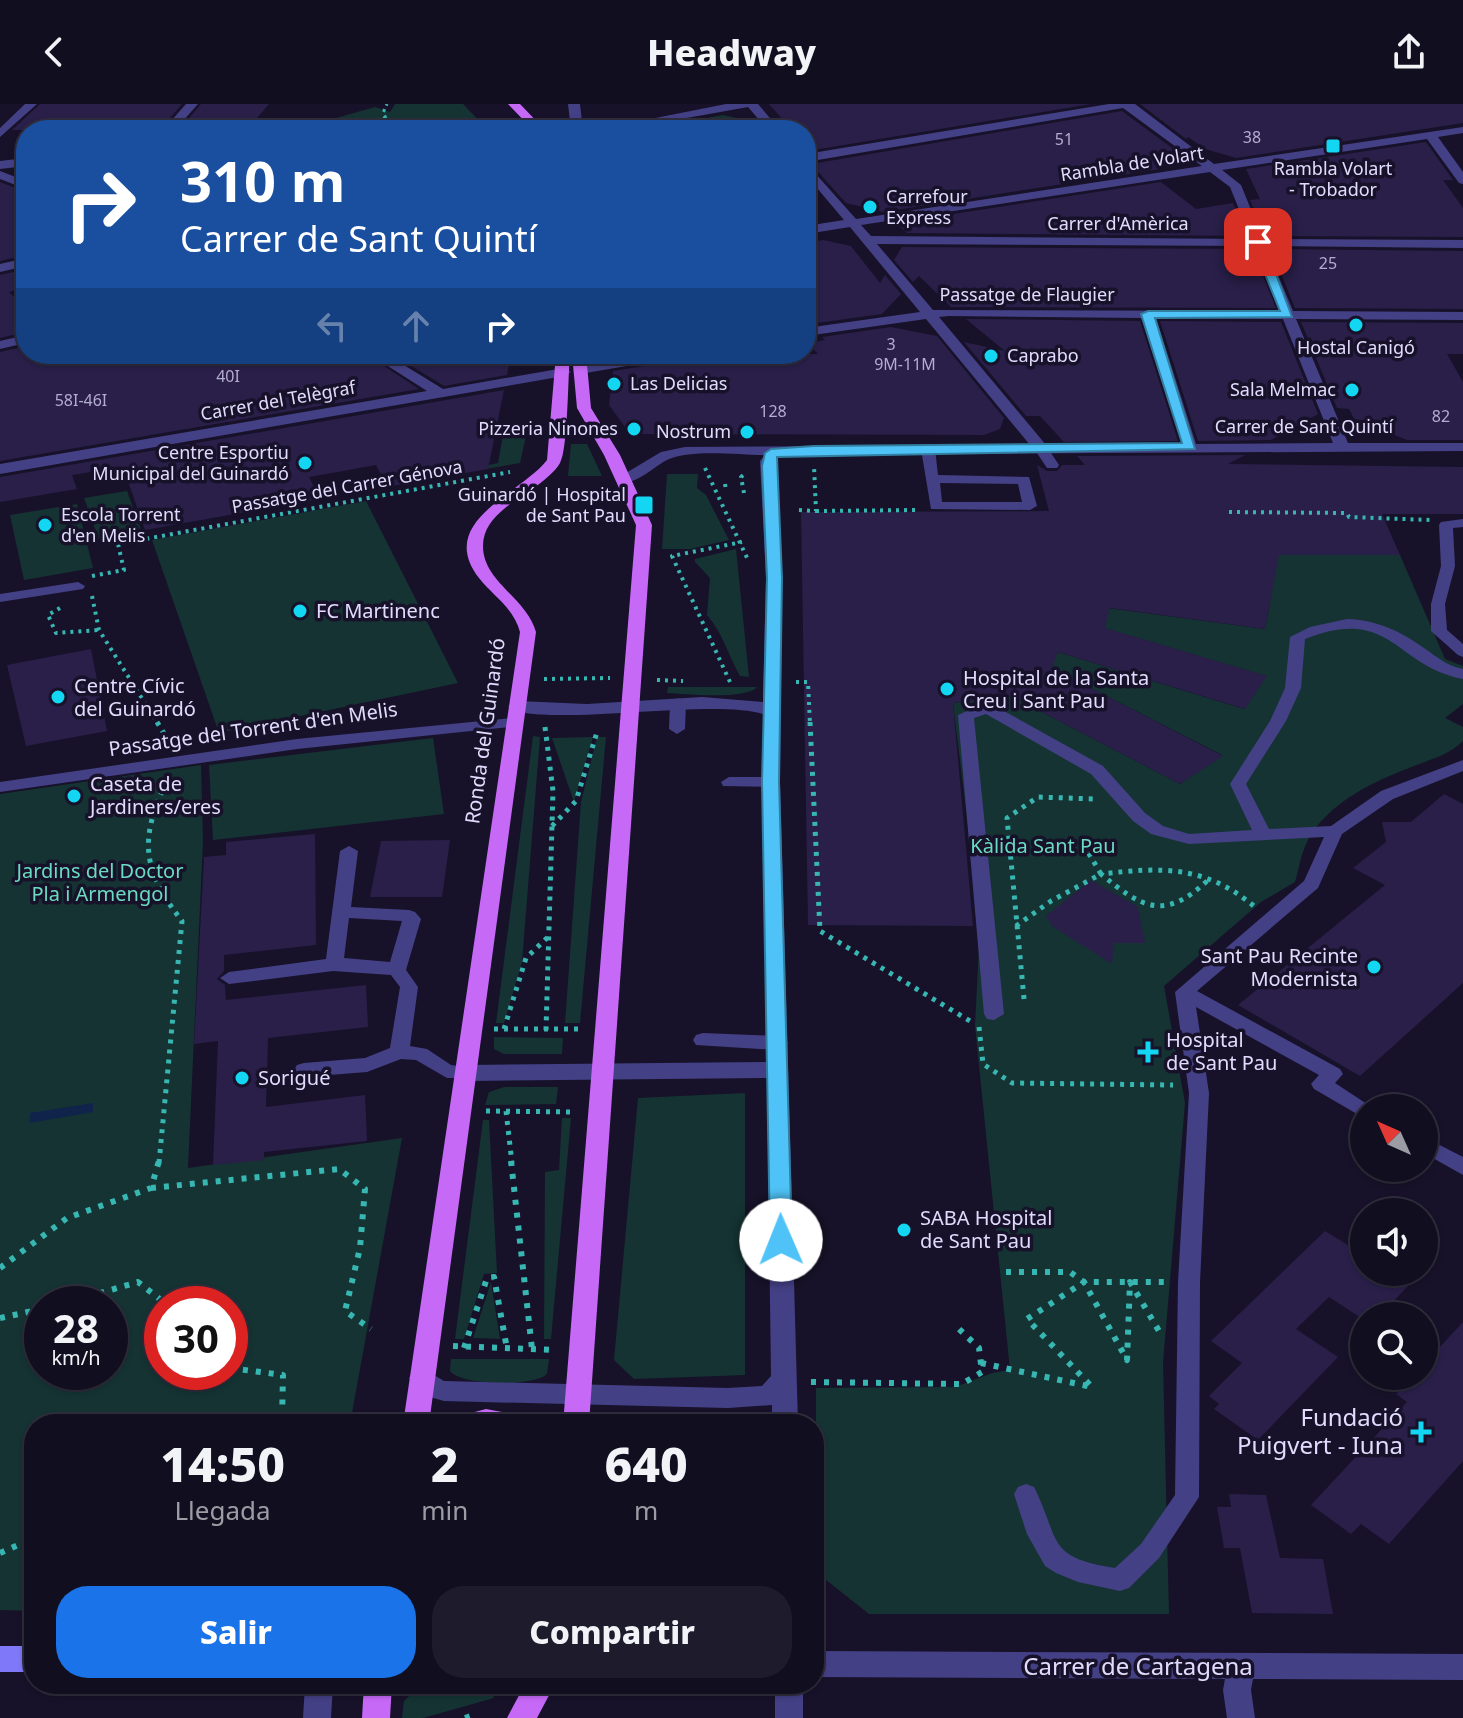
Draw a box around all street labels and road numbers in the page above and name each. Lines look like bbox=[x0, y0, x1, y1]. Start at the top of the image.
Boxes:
street label: Rambla de Volart bbox=[1059, 140, 1206, 186]
street label: Carrer d'Amèrica bbox=[1047, 211, 1189, 235]
street label: Passatge de Flaugier bbox=[939, 282, 1115, 306]
street label: Carrer del Telègraf bbox=[198, 374, 358, 425]
street label: Carrer de Sant Quintí bbox=[1215, 414, 1394, 438]
street label: Passatge del Carrer Génova bbox=[230, 454, 464, 518]
street label: Ronda del Guinardó bbox=[458, 636, 511, 826]
street label: Passatge del Torrent d'en Melis bbox=[107, 695, 399, 762]
street label: Carrer de Cartagena bbox=[1023, 1649, 1253, 1682]

